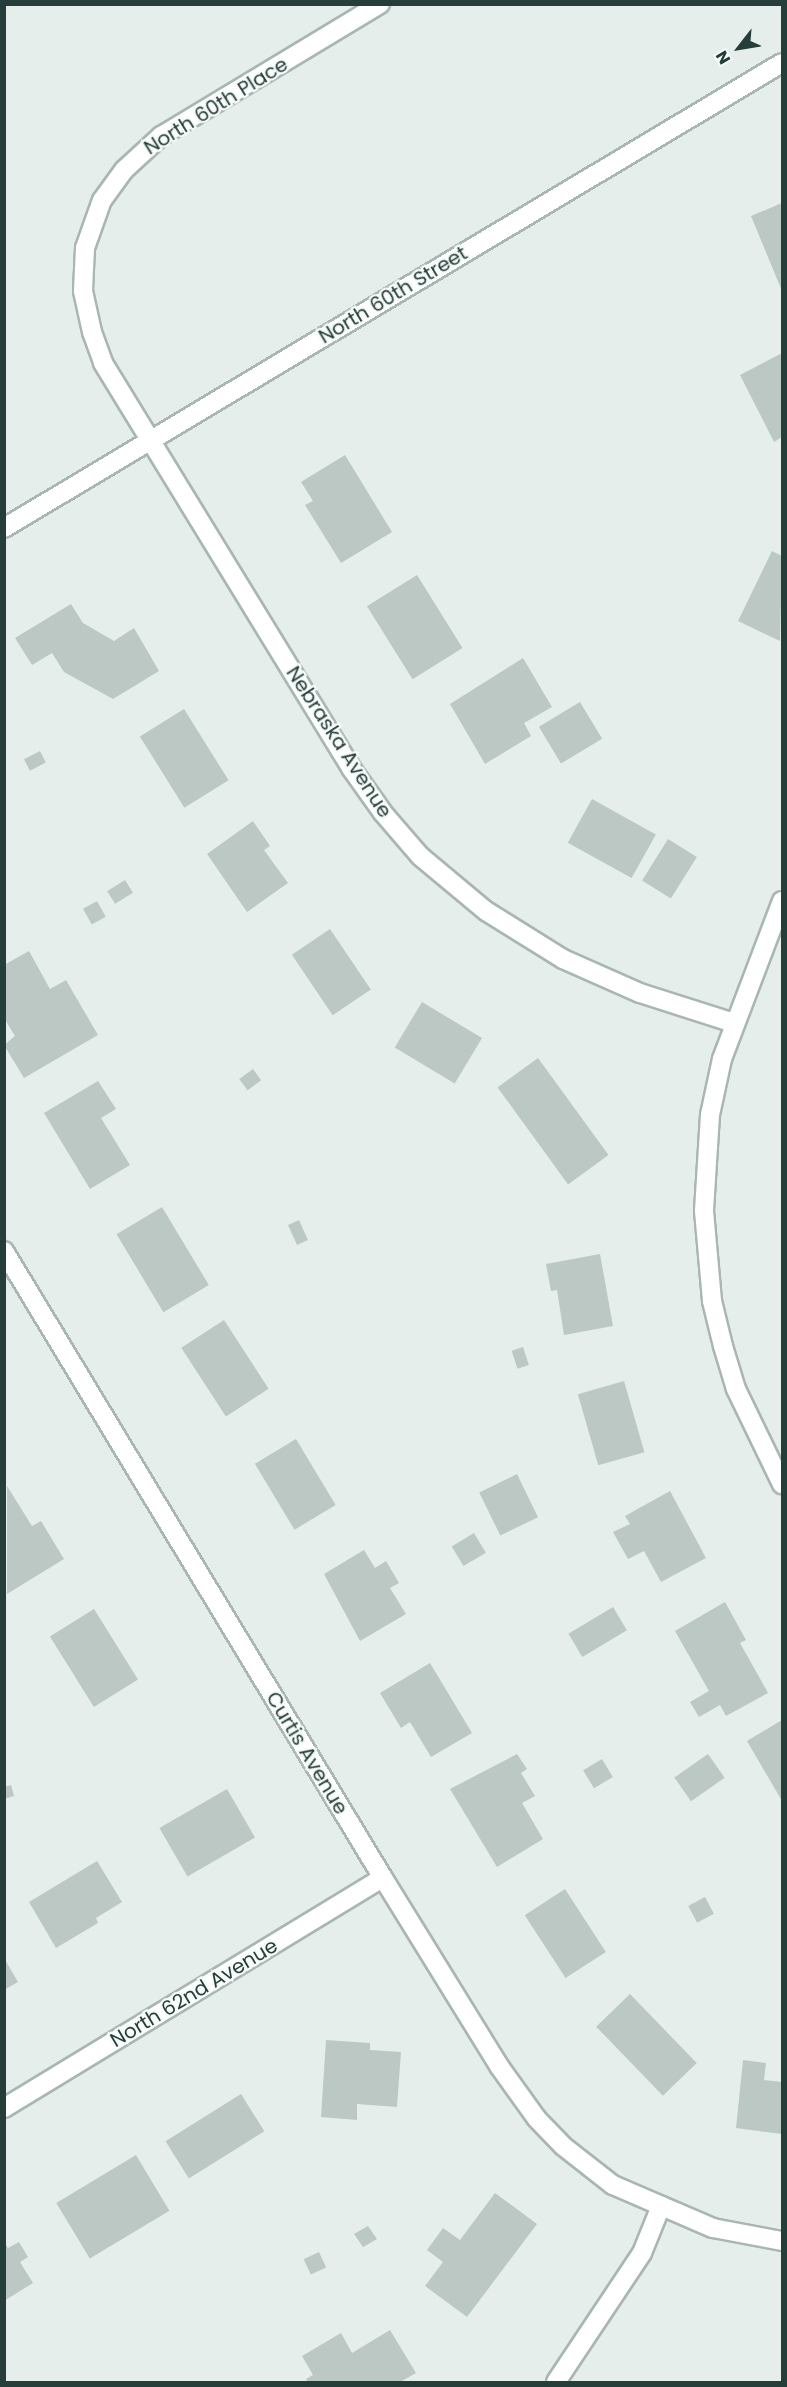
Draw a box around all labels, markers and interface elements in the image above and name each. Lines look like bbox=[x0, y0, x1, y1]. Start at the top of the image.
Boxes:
north arrow bbox=[709, 18, 769, 78]
text: N bbox=[710, 46, 736, 69]
street label: North 60th Place bbox=[140, 52, 292, 160]
street label: North 60th Street bbox=[314, 241, 472, 349]
street label: Nebraska Avenue bbox=[281, 662, 397, 822]
street label: Curtis Avenue bbox=[261, 1687, 353, 1819]
street label: North 62nd Avenue bbox=[106, 1934, 282, 2052]

